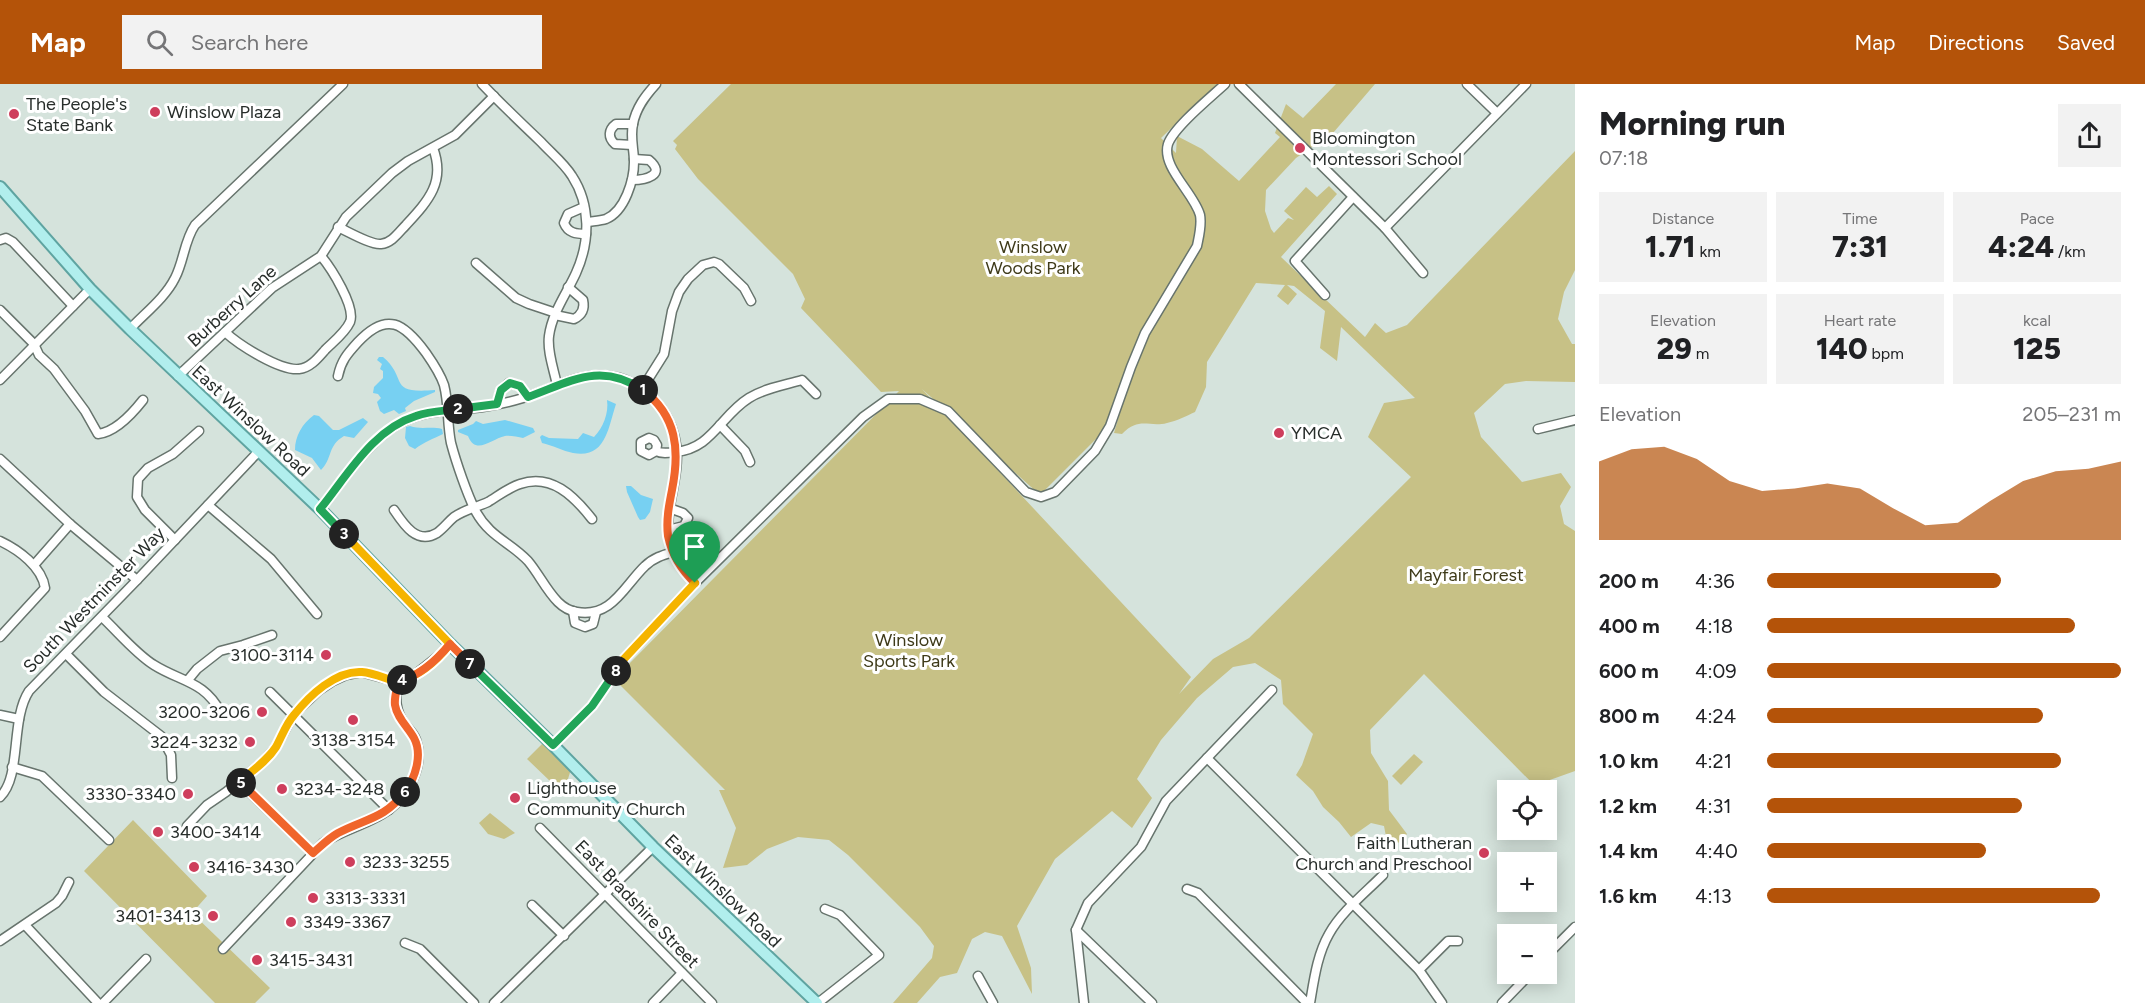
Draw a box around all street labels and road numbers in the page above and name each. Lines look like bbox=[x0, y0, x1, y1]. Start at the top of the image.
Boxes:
street label: Burberry Lane bbox=[183, 260, 281, 352]
street label: East Winslow Road bbox=[187, 361, 315, 481]
street label: South Westminster Way bbox=[19, 522, 170, 678]
street label: East Winslow Road bbox=[660, 830, 786, 952]
street label: East Bradshire Street bbox=[570, 835, 704, 973]

